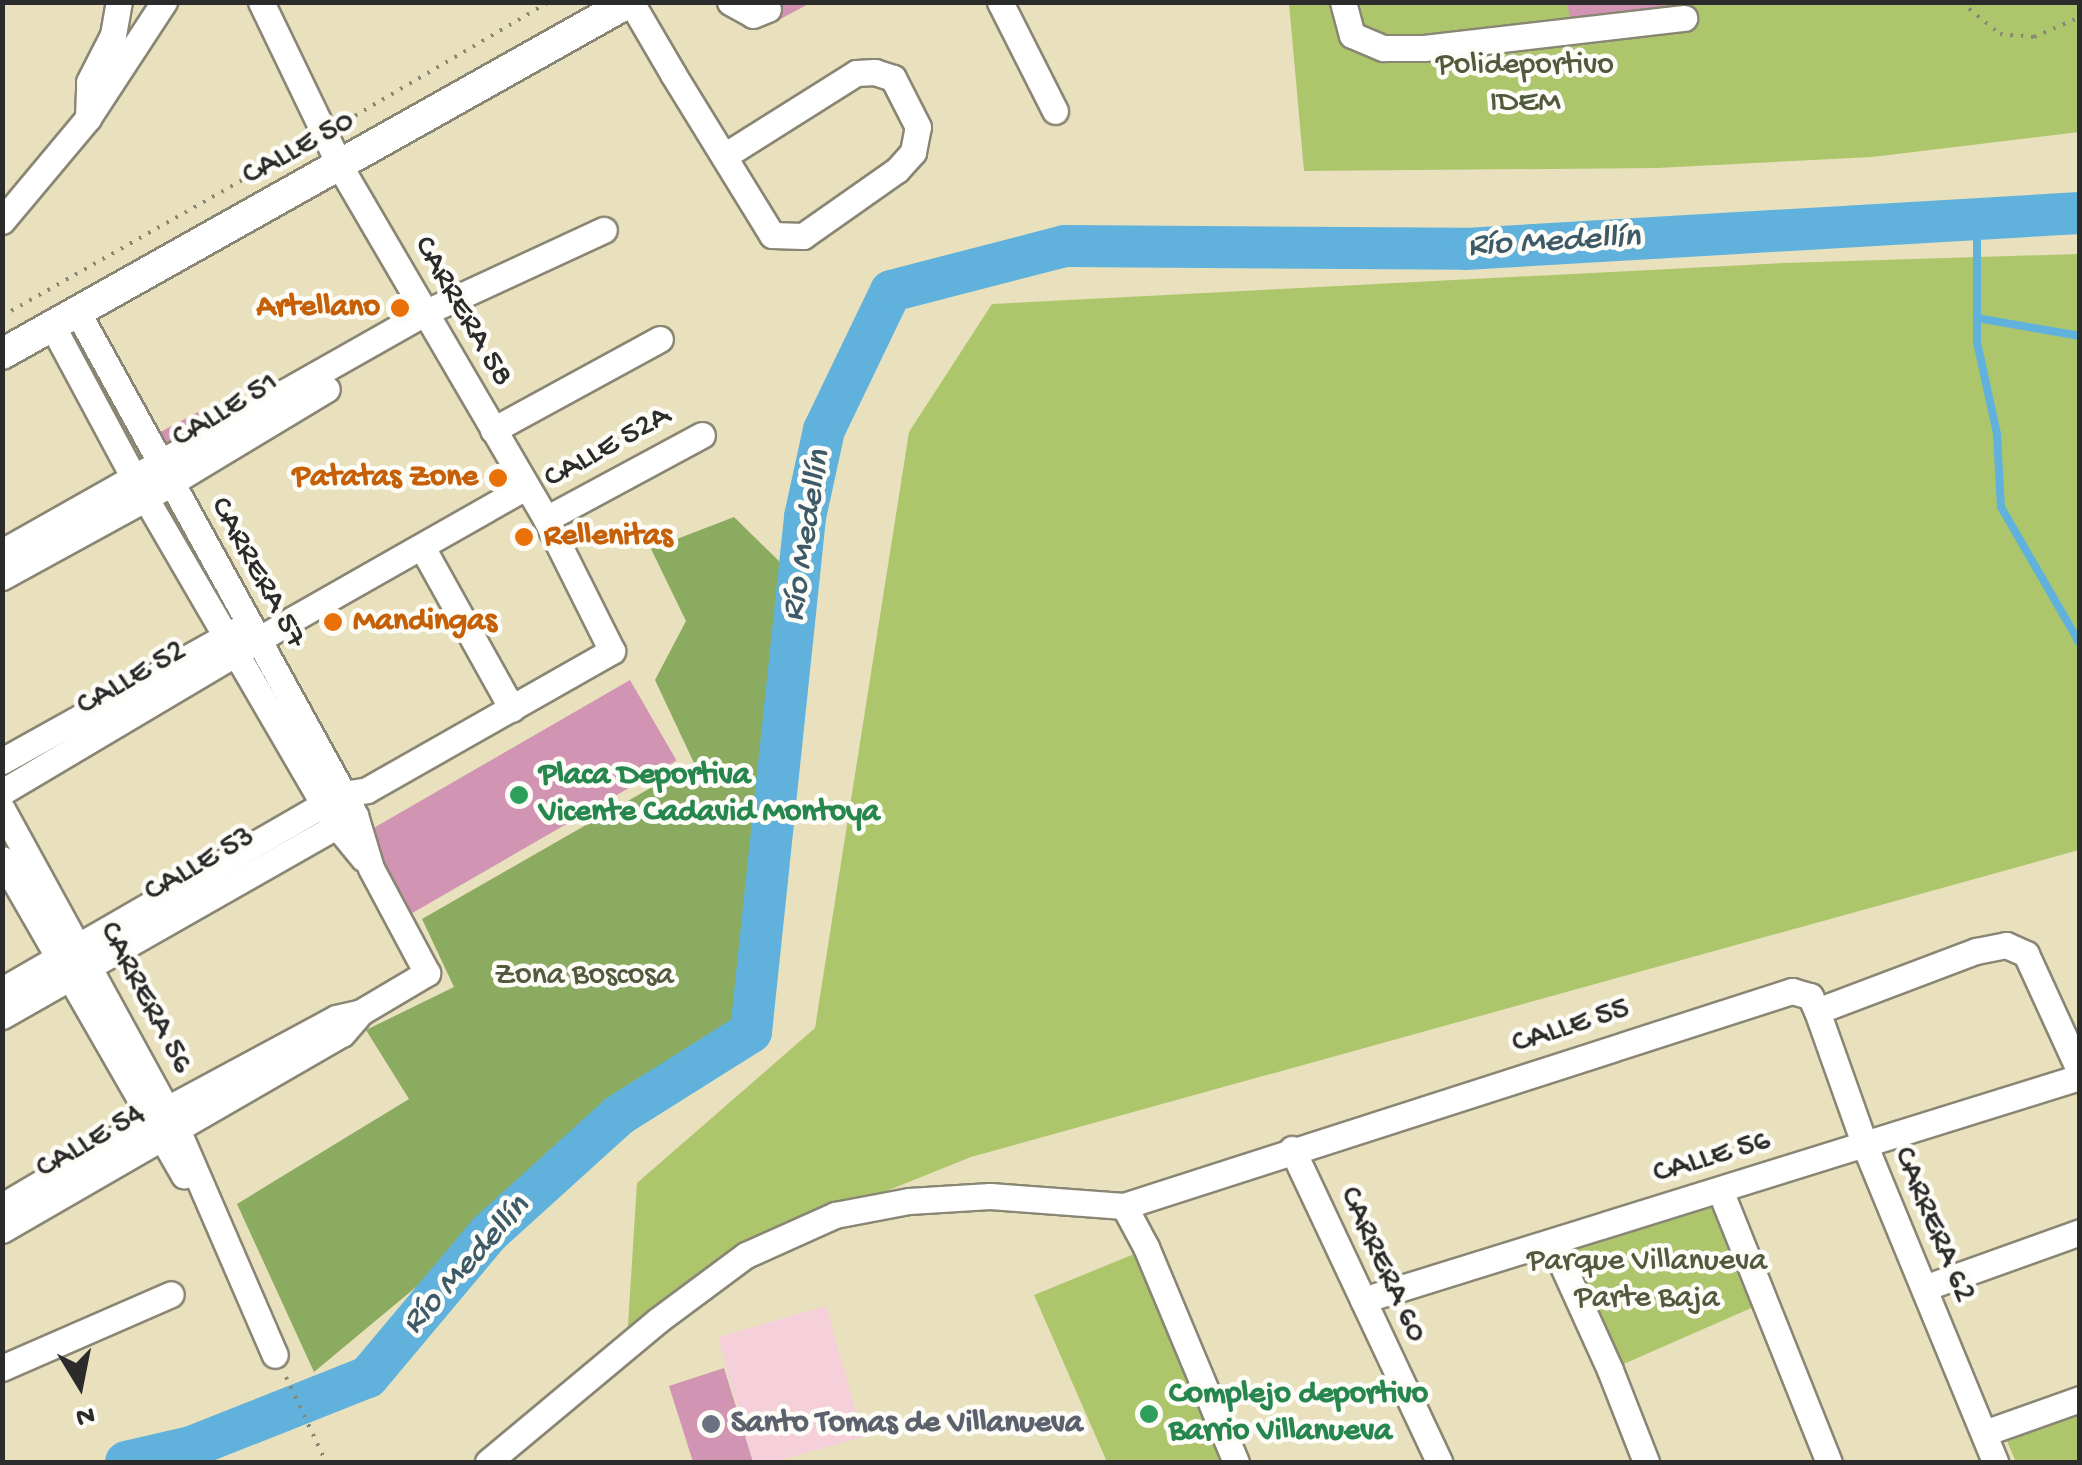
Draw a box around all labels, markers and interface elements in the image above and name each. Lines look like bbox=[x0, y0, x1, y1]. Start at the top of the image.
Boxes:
park label: Polideportivo IDEM bbox=[1436, 48, 1614, 123]
street label: CALLE 50 bbox=[236, 103, 362, 195]
water label: Río Medellín bbox=[1467, 218, 1641, 268]
street label: CARRERA 58 bbox=[404, 230, 520, 394]
place label: Artellano bbox=[257, 289, 380, 327]
marker: Artellano bbox=[389, 297, 411, 319]
street label: CALLE 51 bbox=[166, 364, 286, 458]
street label: CALLE 52A bbox=[538, 398, 678, 498]
water label: Río Medellín bbox=[774, 447, 842, 625]
place label: Patatas Zone bbox=[293, 459, 478, 497]
marker: Patatas Zone bbox=[487, 467, 509, 489]
street label: CARRERA 57 bbox=[200, 491, 314, 655]
place label: Rellenitas bbox=[544, 518, 673, 556]
marker: Rellenitas bbox=[513, 526, 535, 548]
place label: Mandingas bbox=[353, 603, 497, 641]
marker: Mandingas bbox=[322, 611, 344, 633]
street label: CALLE 52 bbox=[71, 632, 193, 726]
place label: Placa Deportiva Vicente Cadavid Montoya bbox=[539, 758, 880, 833]
marker: Placa Deportiva Vicente Cadavid Montoya bbox=[508, 784, 530, 806]
street label: CALLE 53 bbox=[138, 818, 262, 912]
street label: CARRERA 56 bbox=[89, 916, 201, 1080]
park label: Zona Boscosa bbox=[494, 957, 674, 995]
street label: CALLE 55 bbox=[1508, 990, 1634, 1064]
street label: CALLE 54 bbox=[30, 1096, 152, 1188]
street label: CALLE 56 bbox=[1649, 1122, 1775, 1194]
street label: CARRERA 62 bbox=[1883, 1142, 1983, 1308]
street label: CARRERA 60 bbox=[1329, 1181, 1435, 1349]
water label: Río Medellín bbox=[394, 1188, 540, 1344]
park label: Parque Villanueva Parte Baja bbox=[1527, 1244, 1767, 1319]
north arrow bbox=[30, 1335, 130, 1435]
place label: Complejo deportivo Barrio Villanueva bbox=[1169, 1377, 1428, 1452]
text: N bbox=[73, 1397, 97, 1433]
marker: Complejo deportivo Barrio Villanueva bbox=[1138, 1403, 1160, 1425]
place label: Santo Tomas de Villanueva bbox=[731, 1405, 1083, 1443]
marker: Santo Tomas de Villanueva bbox=[700, 1413, 722, 1435]

